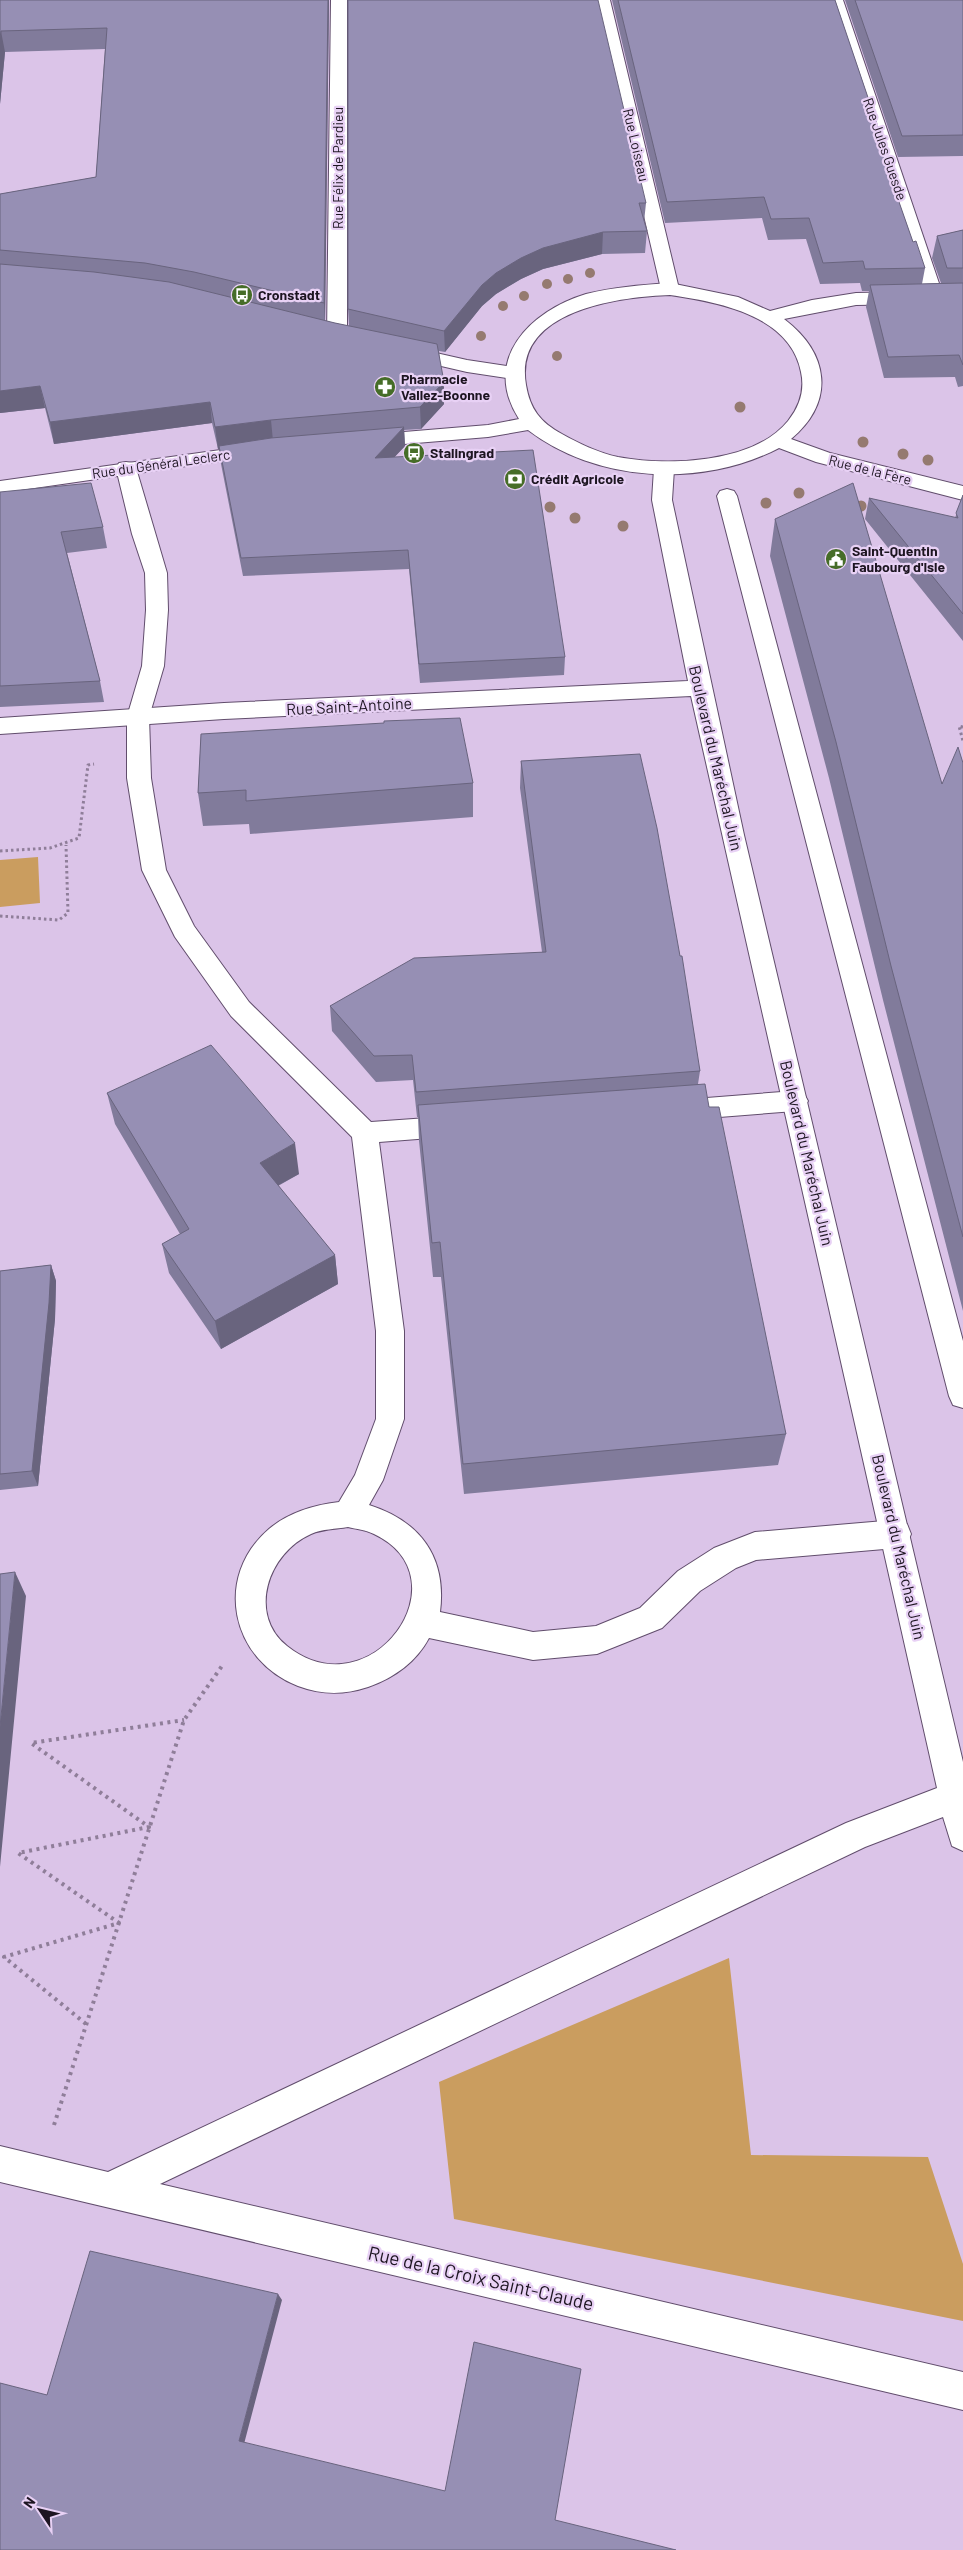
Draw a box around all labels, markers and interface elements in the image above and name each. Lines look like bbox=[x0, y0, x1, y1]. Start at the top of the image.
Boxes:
street label: Rue Jules Guesde bbox=[860, 95, 911, 202]
street label: Rue Félix de Pardieu bbox=[329, 107, 346, 229]
street label: Rue Loiseau bbox=[620, 107, 653, 183]
bus stop icon: Cronstadt bbox=[230, 283, 254, 307]
place label: Cronstadt bbox=[258, 286, 320, 303]
place label: Pharmacie Vallez-Boonne bbox=[401, 370, 490, 403]
pharmacy icon: Pharmacie Vallez-Boonne bbox=[373, 375, 397, 399]
bus stop icon: Stalingrad bbox=[402, 441, 426, 465]
place label: Stalingrad bbox=[430, 444, 494, 461]
street label: Rue du Général Leclerc bbox=[91, 445, 231, 482]
street label: Rue de la Fère bbox=[827, 451, 913, 488]
bank icon: Crédit Agricole bbox=[503, 467, 527, 491]
place label: Crédit Agricole bbox=[531, 470, 624, 487]
place label: Saint-Quentin Faubourg d'Isle bbox=[852, 542, 946, 575]
public building icon: Saint-Quentin Faubourg d'Isle bbox=[824, 547, 848, 571]
street label: Boulevard du Maréchal Juin bbox=[686, 663, 747, 852]
street label: Rue Saint-Antoine bbox=[286, 693, 412, 718]
street label: Boulevard du Maréchal Juin bbox=[777, 1058, 838, 1247]
street label: Boulevard du Maréchal Juin bbox=[869, 1452, 930, 1641]
street label: Rue de la Croix Saint-Claude bbox=[366, 2240, 596, 2315]
north arrow bbox=[15, 2485, 65, 2535]
text: N bbox=[19, 2494, 39, 2511]

